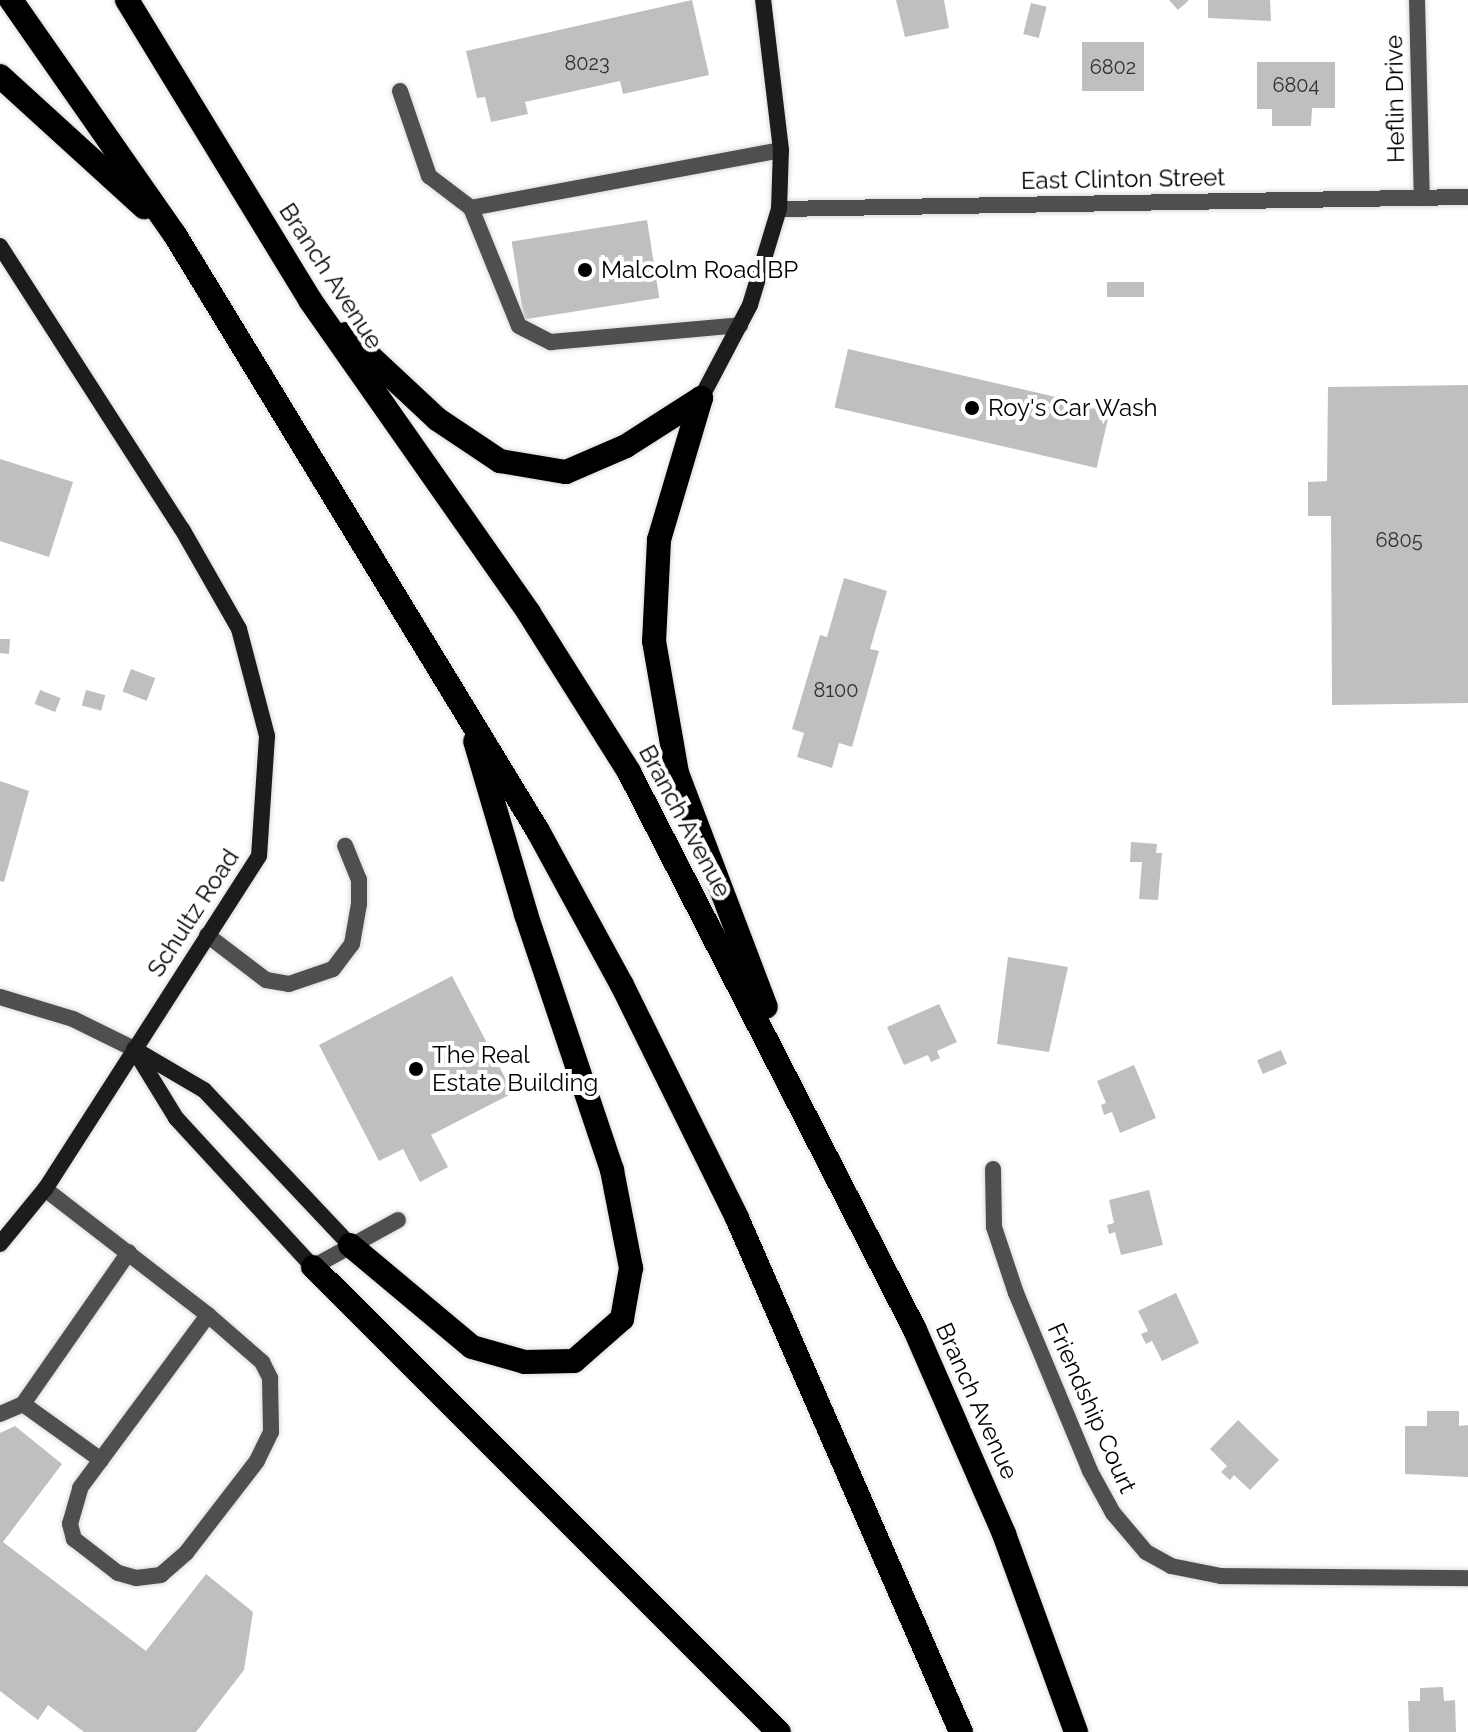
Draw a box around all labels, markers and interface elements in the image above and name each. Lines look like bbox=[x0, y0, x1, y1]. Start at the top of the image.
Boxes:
street label: Heflin Drive bbox=[1379, 35, 1411, 163]
house number: 8023 bbox=[564, 51, 610, 75]
house number: 6802 bbox=[1090, 55, 1136, 79]
house number: 6804 bbox=[1272, 73, 1320, 97]
street label: East Clinton Street bbox=[1021, 163, 1225, 195]
street label: Branch Avenue bbox=[273, 197, 389, 355]
place label: Malcolm Road BP bbox=[601, 256, 798, 284]
marker: Malcolm Road BP bbox=[576, 261, 594, 279]
place label: Roy's Car Wash bbox=[988, 394, 1159, 422]
marker: Roy's Car Wash bbox=[963, 399, 981, 417]
house number: 6805 bbox=[1375, 528, 1423, 552]
house number: 8100 bbox=[814, 678, 858, 702]
street label: Branch Avenue bbox=[633, 740, 737, 902]
street label: Schultz Road bbox=[141, 844, 245, 982]
place label: The Real Estate Building bbox=[432, 1041, 598, 1097]
marker: The Real Estate Building bbox=[407, 1060, 425, 1078]
street label: Branch Avenue bbox=[929, 1318, 1025, 1484]
street label: Friendship Court bbox=[1042, 1319, 1142, 1497]

